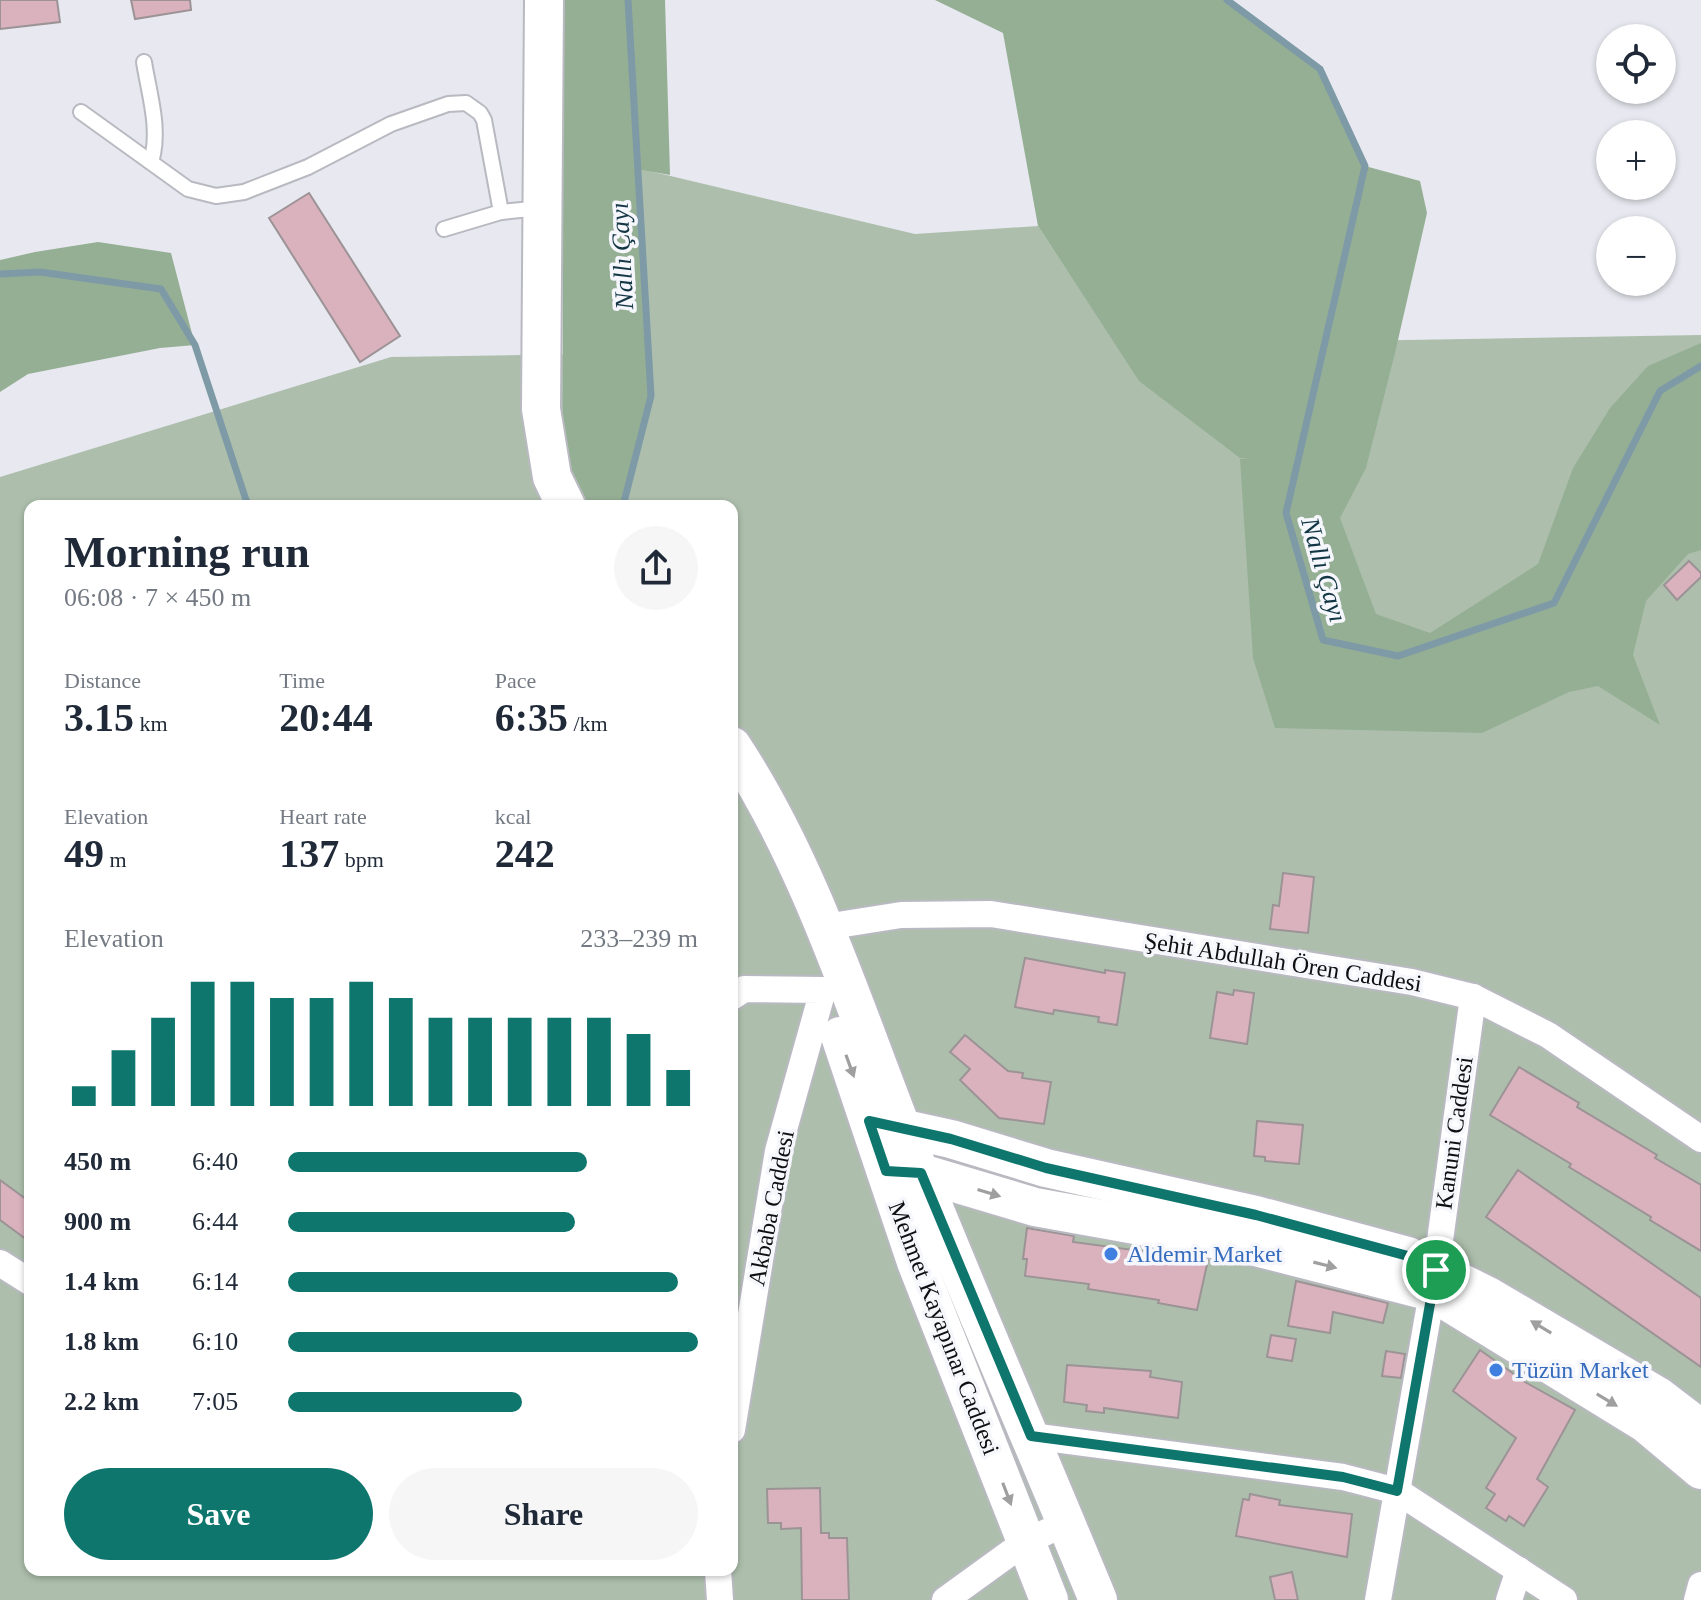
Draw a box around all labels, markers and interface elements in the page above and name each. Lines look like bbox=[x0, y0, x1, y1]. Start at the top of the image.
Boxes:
map controls bbox=[1596, 24, 1676, 296]
button: locate bbox=[1596, 24, 1676, 104]
button: + bbox=[1596, 120, 1676, 200]
water label: Nallı Çayı bbox=[605, 202, 639, 311]
button: − bbox=[1596, 216, 1676, 296]
water label: Nallı Çayı bbox=[1295, 513, 1353, 626]
button: share bbox=[614, 526, 698, 610]
text: Morning run bbox=[64, 528, 310, 577]
text: 06:08 · 7 × 450 m bbox=[64, 583, 251, 612]
text: Distance bbox=[64, 668, 141, 693]
text: Time bbox=[279, 668, 325, 693]
text: Pace bbox=[495, 668, 536, 693]
text: 3.15 bbox=[64, 695, 134, 740]
text: 20:44 bbox=[279, 695, 373, 740]
text: 6:35 bbox=[495, 695, 568, 740]
text: km bbox=[134, 711, 168, 736]
text: /km bbox=[568, 711, 608, 736]
text: Elevation bbox=[64, 804, 148, 829]
text: Heart rate bbox=[279, 804, 367, 829]
text: kcal bbox=[495, 804, 531, 829]
text: 49 bbox=[64, 831, 104, 876]
text: 137 bbox=[279, 831, 339, 876]
text: 242 bbox=[495, 831, 555, 876]
text: m bbox=[104, 847, 127, 872]
text: bpm bbox=[339, 847, 384, 872]
text: Elevation bbox=[64, 924, 164, 953]
text: 233–239 m bbox=[580, 924, 698, 953]
street label: Şehit Abdullah Ören Caddesi bbox=[1142, 927, 1424, 997]
one-way arrow bbox=[845, 1054, 857, 1078]
street label: Kanuni Caddesi bbox=[1430, 1055, 1478, 1211]
street label: Akbaba Caddesi bbox=[743, 1128, 799, 1288]
text: 450 m bbox=[64, 1147, 131, 1176]
text: 6:40 bbox=[192, 1147, 238, 1176]
one-way arrow bbox=[977, 1187, 1001, 1200]
street label: Mehmet Kayapınar Caddesi bbox=[884, 1198, 1005, 1459]
text: 900 m bbox=[64, 1207, 131, 1236]
text: 6:44 bbox=[192, 1207, 238, 1236]
pin bbox=[1402, 1236, 1470, 1304]
place label: Aldemir Market bbox=[1127, 1241, 1283, 1267]
marker: Aldemir Market bbox=[1102, 1245, 1120, 1263]
icon: arrive bbox=[1414, 1248, 1458, 1292]
one-way arrow bbox=[1313, 1259, 1338, 1271]
text: 1.4 km bbox=[64, 1267, 139, 1296]
text: 6:14 bbox=[192, 1267, 238, 1296]
one-way arrow bbox=[1530, 1320, 1552, 1334]
text: 1.8 km bbox=[64, 1327, 139, 1356]
text: 6:10 bbox=[192, 1327, 238, 1356]
place label: Tüzün Market bbox=[1512, 1357, 1649, 1383]
marker: Tüzün Market bbox=[1487, 1361, 1505, 1379]
text: 2.2 km bbox=[64, 1387, 139, 1416]
text: 7:05 bbox=[192, 1387, 238, 1416]
one-way arrow bbox=[1596, 1392, 1618, 1406]
button: Save bbox=[64, 1468, 373, 1560]
button: Share bbox=[389, 1468, 698, 1560]
one-way arrow bbox=[1000, 1482, 1013, 1506]

